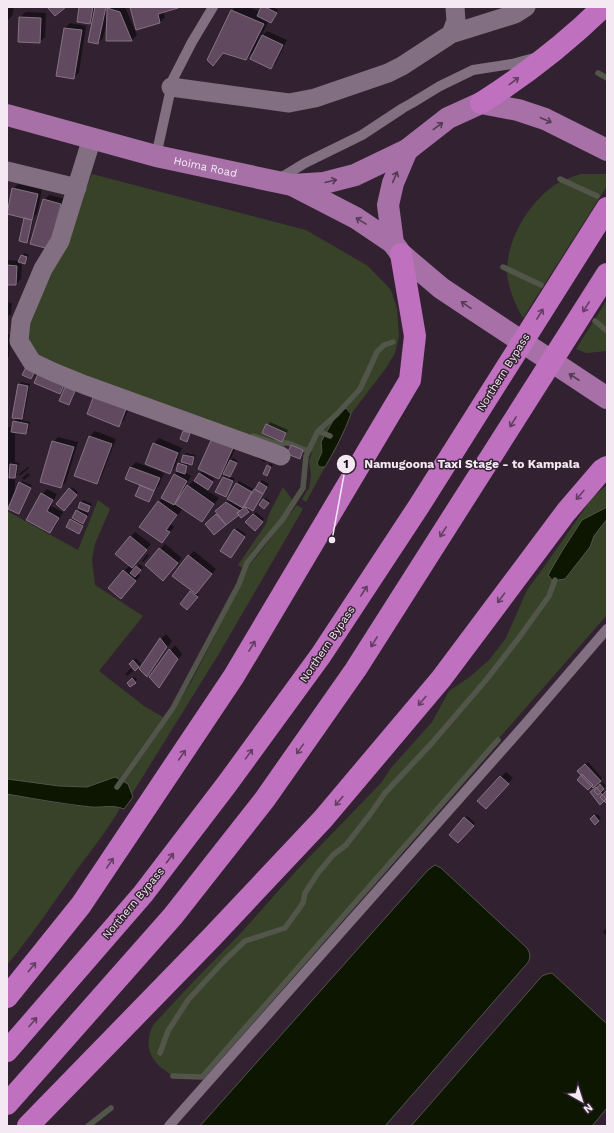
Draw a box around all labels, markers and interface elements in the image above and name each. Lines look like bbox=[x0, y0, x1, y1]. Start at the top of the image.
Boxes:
one-way arrow bbox=[508, 77, 519, 85]
one-way arrow bbox=[540, 116, 552, 124]
one-way arrow bbox=[432, 121, 443, 130]
street label: Hoima Road bbox=[172, 154, 238, 180]
one-way arrow bbox=[392, 172, 400, 184]
one-way arrow bbox=[324, 177, 337, 184]
one-way arrow bbox=[355, 217, 367, 225]
one-way arrow bbox=[461, 301, 472, 309]
one-way arrow bbox=[582, 301, 590, 312]
one-way arrow bbox=[536, 308, 545, 319]
street label: Northern Bypass bbox=[474, 331, 533, 414]
one-way arrow bbox=[569, 373, 580, 381]
one-way arrow bbox=[509, 416, 517, 427]
callout: Namugoona Taxi Stage - to Kampala bbox=[336, 452, 588, 476]
text: 1 bbox=[343, 457, 349, 471]
text: Namugoona Taxi Stage - to Kampala bbox=[364, 457, 580, 471]
one-way arrow bbox=[576, 490, 585, 500]
one-way arrow bbox=[439, 526, 447, 538]
one-way arrow bbox=[360, 585, 368, 596]
one-way arrow bbox=[497, 593, 506, 604]
street label: Northern Bypass bbox=[297, 604, 358, 685]
one-way arrow bbox=[370, 636, 378, 647]
one-way arrow bbox=[249, 640, 257, 652]
one-way arrow bbox=[418, 696, 427, 707]
one-way arrow bbox=[296, 743, 304, 754]
one-way arrow bbox=[245, 749, 253, 760]
one-way arrow bbox=[178, 750, 186, 761]
one-way arrow bbox=[334, 795, 343, 806]
one-way arrow bbox=[166, 852, 175, 863]
one-way arrow bbox=[106, 857, 114, 869]
street label: Northern Bypass bbox=[100, 865, 167, 942]
one-way arrow bbox=[27, 961, 36, 972]
one-way arrow bbox=[28, 1017, 37, 1027]
north arrow bbox=[562, 1081, 602, 1121]
text: N bbox=[581, 1101, 595, 1116]

